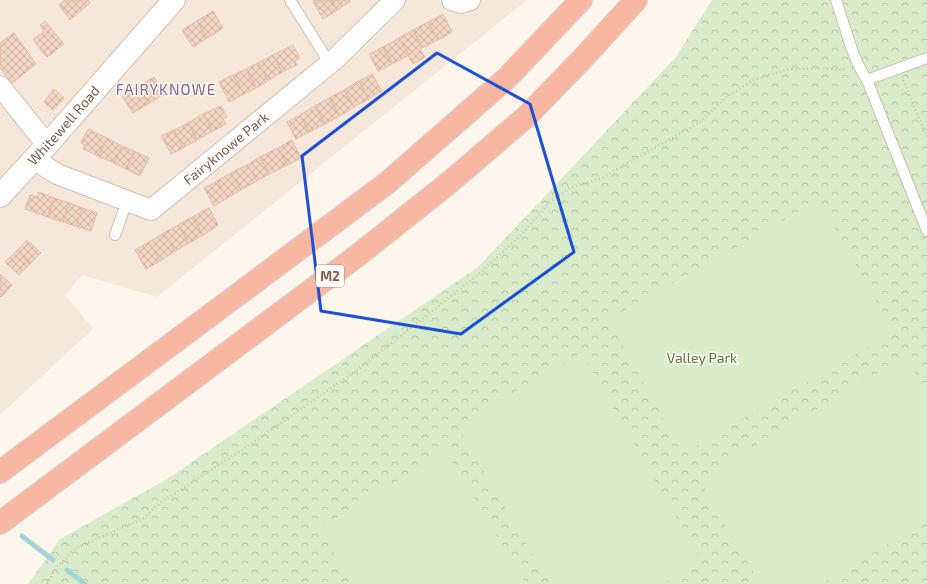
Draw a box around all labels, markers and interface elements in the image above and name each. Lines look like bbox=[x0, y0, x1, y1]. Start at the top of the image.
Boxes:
district label: FAIRYKNOWE bbox=[116, 80, 216, 98]
street label: Whitewell Road bbox=[24, 82, 103, 168]
street label: Fairyknowe Park bbox=[180, 108, 272, 188]
road number: M2 bbox=[316, 265, 344, 287]
park label: Valley Park bbox=[667, 349, 737, 366]

